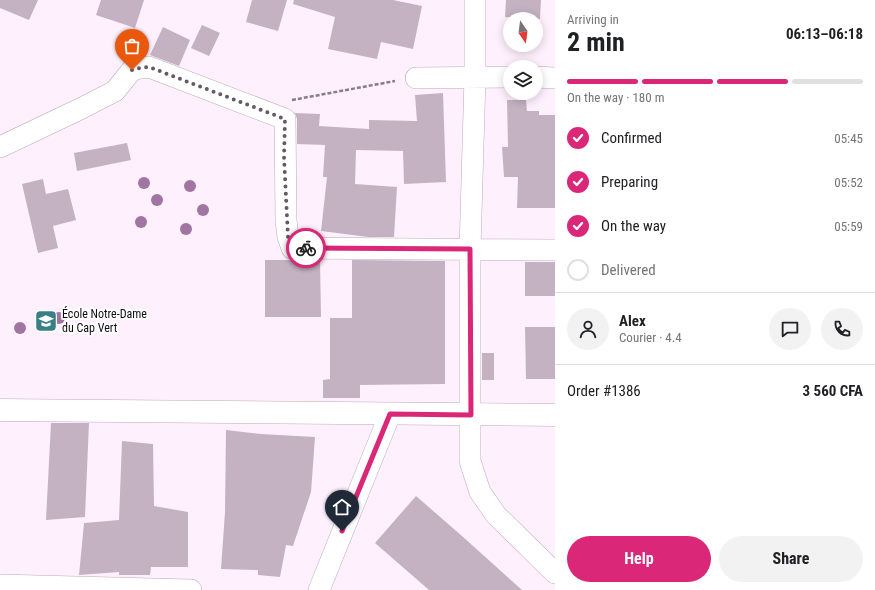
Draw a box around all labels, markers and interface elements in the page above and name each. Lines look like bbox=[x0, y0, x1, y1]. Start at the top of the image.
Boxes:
north arrow bbox=[503, 12, 543, 52]
map controls bbox=[503, 12, 543, 100]
text: Arriving in bbox=[567, 12, 619, 27]
text: 06:13–06:18 bbox=[786, 25, 863, 43]
text: 2 min bbox=[567, 27, 625, 57]
pin bbox=[115, 29, 149, 70]
icon: bag bbox=[121, 35, 143, 57]
button: layers bbox=[503, 60, 543, 100]
text: On the way · 180 m bbox=[567, 90, 664, 105]
icon: check bbox=[567, 127, 589, 149]
text: Confirmed bbox=[601, 129, 662, 147]
text: 05:45 bbox=[834, 131, 863, 146]
icon: check bbox=[567, 171, 589, 193]
text: Preparing bbox=[601, 173, 658, 191]
text: 05:52 bbox=[834, 175, 863, 190]
icon: check bbox=[567, 215, 589, 237]
text: On the way bbox=[601, 217, 666, 235]
text: 05:59 bbox=[834, 219, 863, 234]
courier bbox=[286, 228, 326, 268]
icon: bike bbox=[295, 237, 317, 259]
text: Delivered bbox=[601, 261, 656, 279]
place label: École Notre-Dame du Cap Vert bbox=[62, 306, 147, 335]
school or university icon: École Notre-Dame du Cap Vert bbox=[33, 308, 59, 334]
button: person bbox=[567, 308, 609, 350]
button: chat bbox=[769, 308, 811, 350]
button: phone bbox=[821, 308, 863, 350]
text: Alex bbox=[619, 312, 646, 330]
text: Courier · 4.4 bbox=[619, 330, 682, 345]
text: Order #1386 bbox=[567, 382, 641, 400]
text: 3 560 CFA bbox=[803, 382, 863, 400]
pin bbox=[325, 490, 359, 531]
icon: home bbox=[331, 496, 353, 518]
button: Help bbox=[567, 536, 711, 582]
button: Share bbox=[719, 536, 863, 582]

